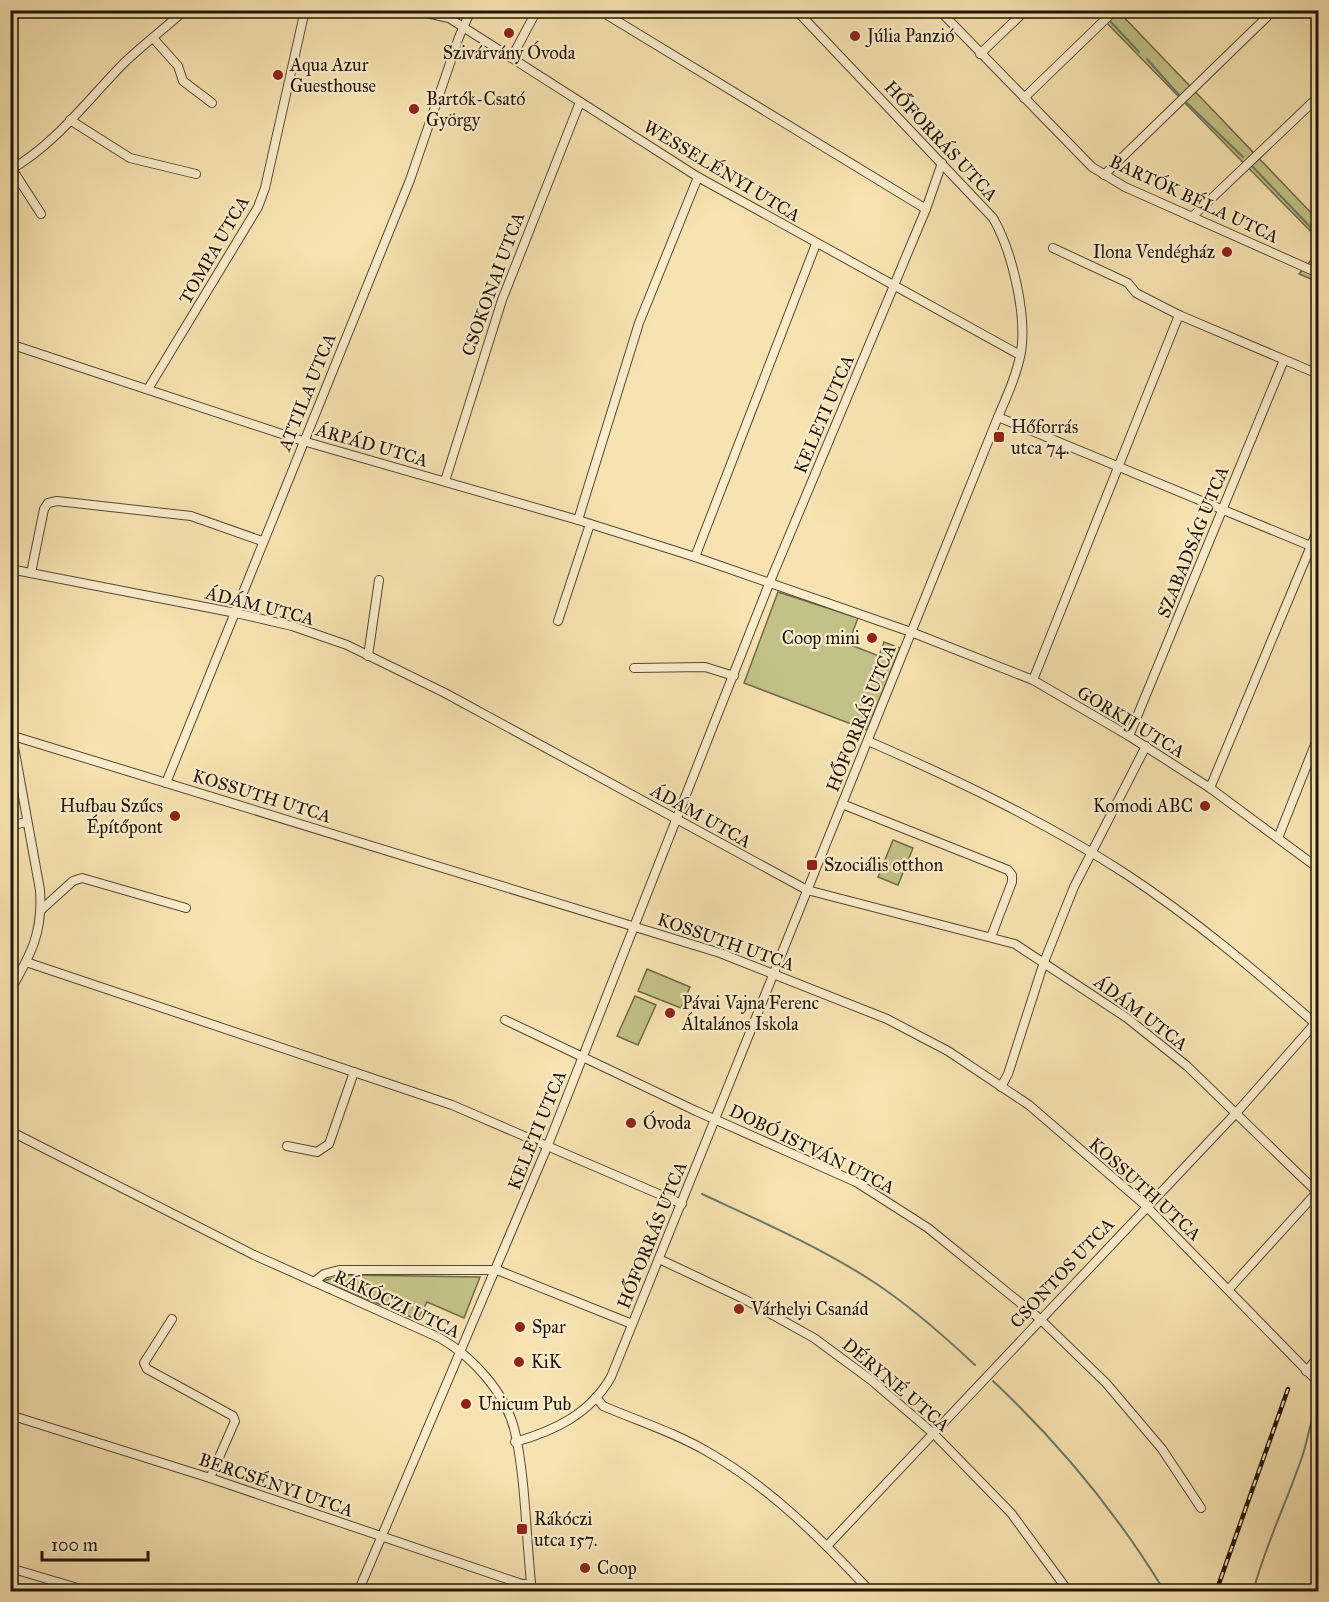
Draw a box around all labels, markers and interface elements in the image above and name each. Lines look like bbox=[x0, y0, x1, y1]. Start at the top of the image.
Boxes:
place label: Júlia Panzió bbox=[865, 25, 954, 48]
marker: Szivárvány Óvoda bbox=[502, 26, 516, 40]
marker: Júlia Panzió bbox=[848, 29, 862, 43]
place label: Szivárvány Óvoda bbox=[443, 40, 576, 64]
place label: Aqua Azur Guesthouse bbox=[289, 54, 376, 97]
marker: Aqua Azur Guesthouse bbox=[271, 68, 285, 82]
street label: HŐFORRÁS UTCA bbox=[879, 75, 1004, 206]
place label: Bartók-Csató György bbox=[426, 88, 526, 132]
marker: Bartók-Csató György bbox=[407, 102, 421, 116]
street label: WESSELÉNYI UTCA bbox=[640, 114, 806, 227]
street label: BARTÓK BÉLA UTCA bbox=[1106, 148, 1283, 248]
street label: TOMPA UTCA bbox=[174, 192, 254, 308]
street label: CSOKONAI UTCA bbox=[457, 209, 529, 359]
place label: Ilona Vendégház bbox=[1093, 241, 1215, 264]
marker: Ilona Vendégház bbox=[1220, 245, 1234, 259]
street label: ATTILA UTCA bbox=[273, 330, 341, 455]
street label: KELETI UTCA bbox=[789, 351, 859, 477]
street label: ÁRPÁD UTCA bbox=[312, 416, 431, 472]
place label: Hőforrás utca 74. bbox=[1011, 416, 1078, 459]
marker: Hőforrás utca 74. bbox=[992, 430, 1006, 444]
street label: SZABADSÁG UTCA bbox=[1151, 462, 1234, 621]
street label: ÁDÁM UTCA bbox=[202, 580, 317, 630]
place label: Coop mini bbox=[782, 627, 860, 649]
marker: Coop mini bbox=[865, 631, 879, 645]
street label: HŐFORRÁS UTCA bbox=[820, 640, 901, 795]
street label: GORKIJ UTCA bbox=[1073, 681, 1189, 764]
street label: KOSSUTH UTCA bbox=[190, 764, 334, 828]
street label: ÁDÁM UTCA bbox=[646, 777, 756, 853]
place label: Hufbau Szűcs Építőpont bbox=[60, 795, 164, 838]
place label: Komodi ABC bbox=[1093, 795, 1193, 817]
marker: Komodi ABC bbox=[1198, 799, 1212, 813]
marker: Hufbau Szűcs Építőpont bbox=[168, 809, 182, 823]
place label: Szociális otthon bbox=[824, 854, 943, 876]
marker: Szociális otthon bbox=[805, 858, 819, 872]
street label: KOSSUTH UTCA bbox=[655, 908, 797, 976]
street label: ÁDÁM UTCA bbox=[1089, 968, 1193, 1055]
place label: Pávai Vajna Ferenc Általános Iskola bbox=[681, 992, 819, 1035]
marker: Pávai Vajna Ferenc Általános Iskola bbox=[663, 1006, 677, 1020]
street label: KELETI UTCA bbox=[503, 1067, 571, 1193]
street label: DOBÓ ISTVÁN UTCA bbox=[726, 1098, 899, 1199]
place label: Óvoda bbox=[643, 1110, 691, 1134]
marker: Óvoda bbox=[624, 1116, 638, 1130]
street label: KOSSUTH UTCA bbox=[1084, 1133, 1206, 1245]
street label: HŐFORRÁS UTCA bbox=[611, 1157, 692, 1312]
street label: CSONTOS UTCA bbox=[1005, 1213, 1119, 1333]
street label: RÁKÓCZI UTCA bbox=[330, 1263, 464, 1343]
place label: Várhelyi Csanád bbox=[750, 1298, 868, 1320]
marker: Várhelyi Csanád bbox=[732, 1302, 746, 1316]
place label: Spar bbox=[532, 1316, 566, 1338]
marker: Spar bbox=[513, 1320, 527, 1334]
street label: DÉRYNÉ UTCA bbox=[838, 1332, 956, 1436]
place label: KiK bbox=[531, 1351, 563, 1373]
marker: KiK bbox=[512, 1355, 526, 1369]
place label: Unicum Pub bbox=[478, 1393, 571, 1415]
marker: Unicum Pub bbox=[459, 1397, 473, 1411]
street label: BERCSÉNYI UTCA bbox=[196, 1446, 357, 1522]
place label: Rákóczi utca 157. bbox=[534, 1508, 598, 1551]
marker: Rákóczi utca 157. bbox=[515, 1522, 529, 1536]
scale bar bbox=[42, 1524, 148, 1562]
text: 100 m bbox=[51, 1534, 98, 1556]
place label: Coop bbox=[597, 1557, 637, 1579]
marker: Coop bbox=[578, 1561, 592, 1575]

